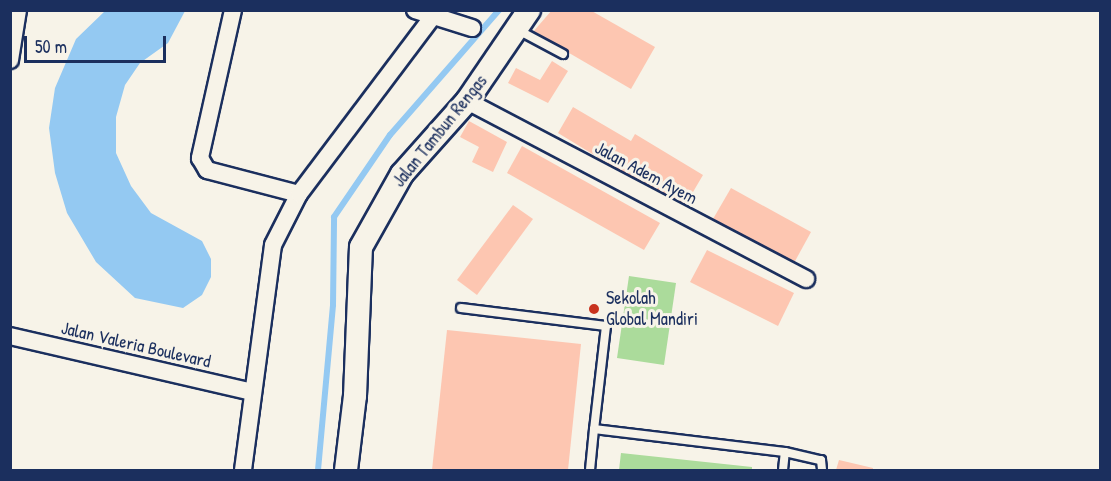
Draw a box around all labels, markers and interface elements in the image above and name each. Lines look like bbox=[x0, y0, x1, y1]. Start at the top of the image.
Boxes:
scale bar bbox=[27, 24, 170, 62]
text: 50 m bbox=[35, 34, 67, 59]
street label: Jalan Tambun Rengas bbox=[388, 71, 492, 191]
street label: Jalan Adem Ayem bbox=[591, 137, 701, 209]
place label: Sekolah Global Mandiri bbox=[606, 288, 698, 330]
marker: Sekolah Global Mandiri bbox=[587, 302, 601, 316]
street label: Jalan Valeria Boulevard bbox=[59, 317, 213, 373]

